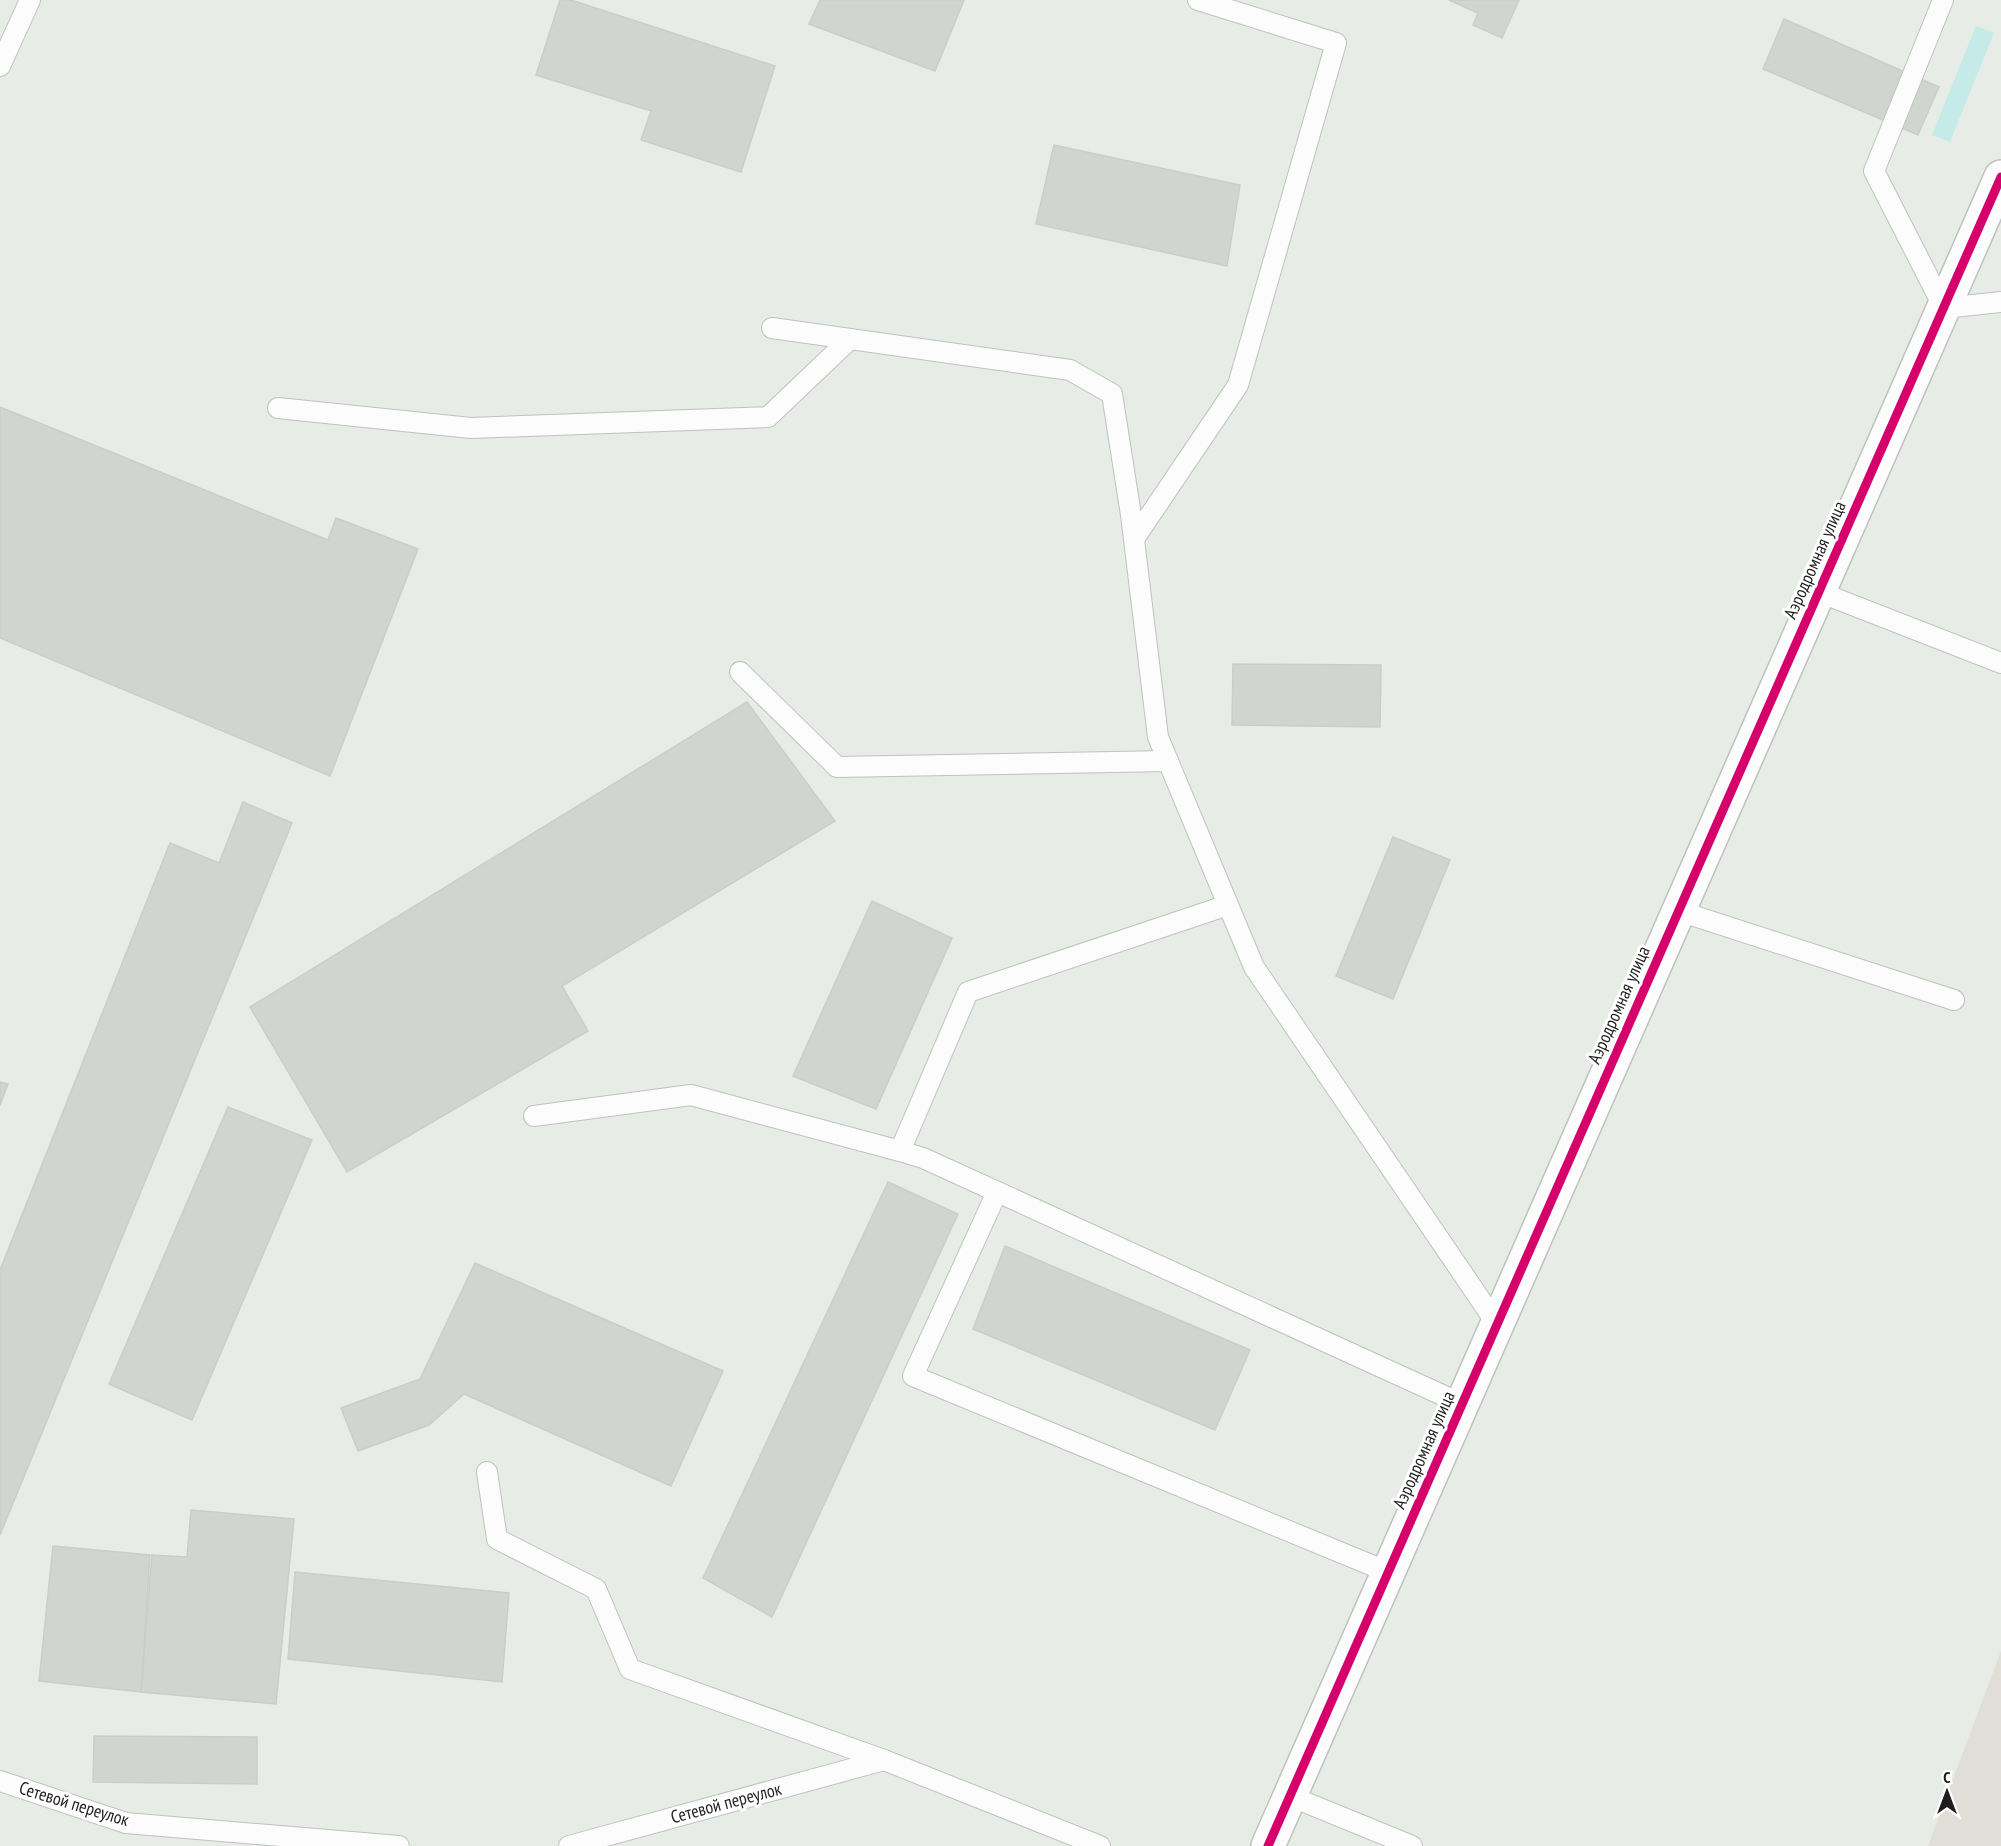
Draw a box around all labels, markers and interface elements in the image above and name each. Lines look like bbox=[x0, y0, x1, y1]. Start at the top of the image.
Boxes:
street label: Аэродромная улица bbox=[1778, 497, 1851, 622]
street label: Аэродромная улица bbox=[1582, 942, 1655, 1067]
street label: Аэродромная улица bbox=[1387, 1387, 1460, 1512]
north arrow bbox=[1917, 1762, 1977, 1822]
text: С bbox=[1943, 1767, 1951, 1787]
street label: Сетевой переулок bbox=[16, 1776, 132, 1831]
street label: Сетевой переулок bbox=[668, 1777, 784, 1828]

